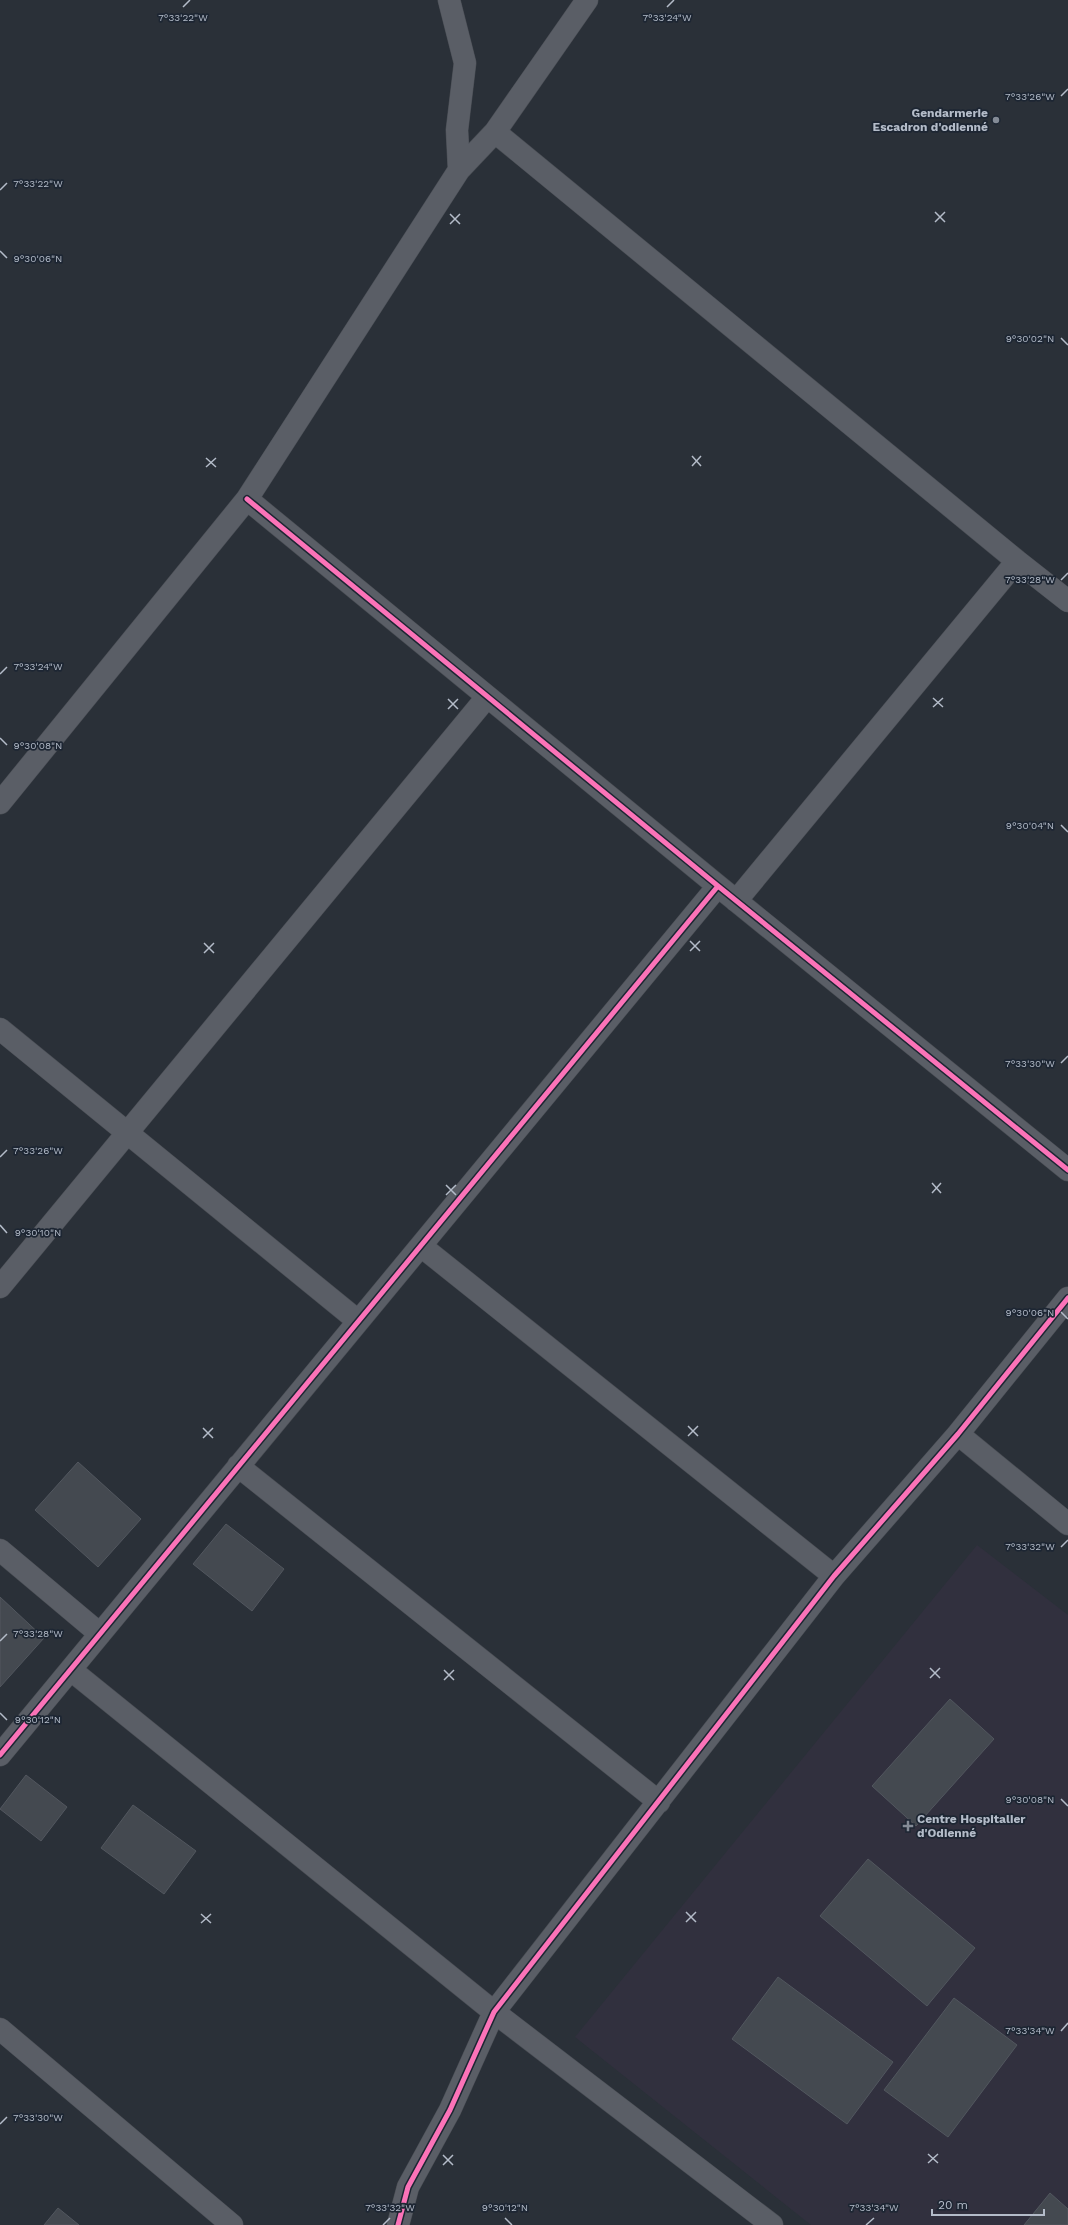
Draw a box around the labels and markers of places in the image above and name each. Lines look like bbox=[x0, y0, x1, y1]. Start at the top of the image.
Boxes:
place label: Gendarmerie Escadron d'odienné bbox=[873, 106, 988, 134]
marker: Gendarmerie Escadron d'odienné bbox=[991, 115, 1001, 125]
place label: Centre Hospitalier d'Odienné bbox=[917, 1812, 1026, 1840]
marker: Centre Hospitalier d'Odienné bbox=[902, 1820, 914, 1832]

